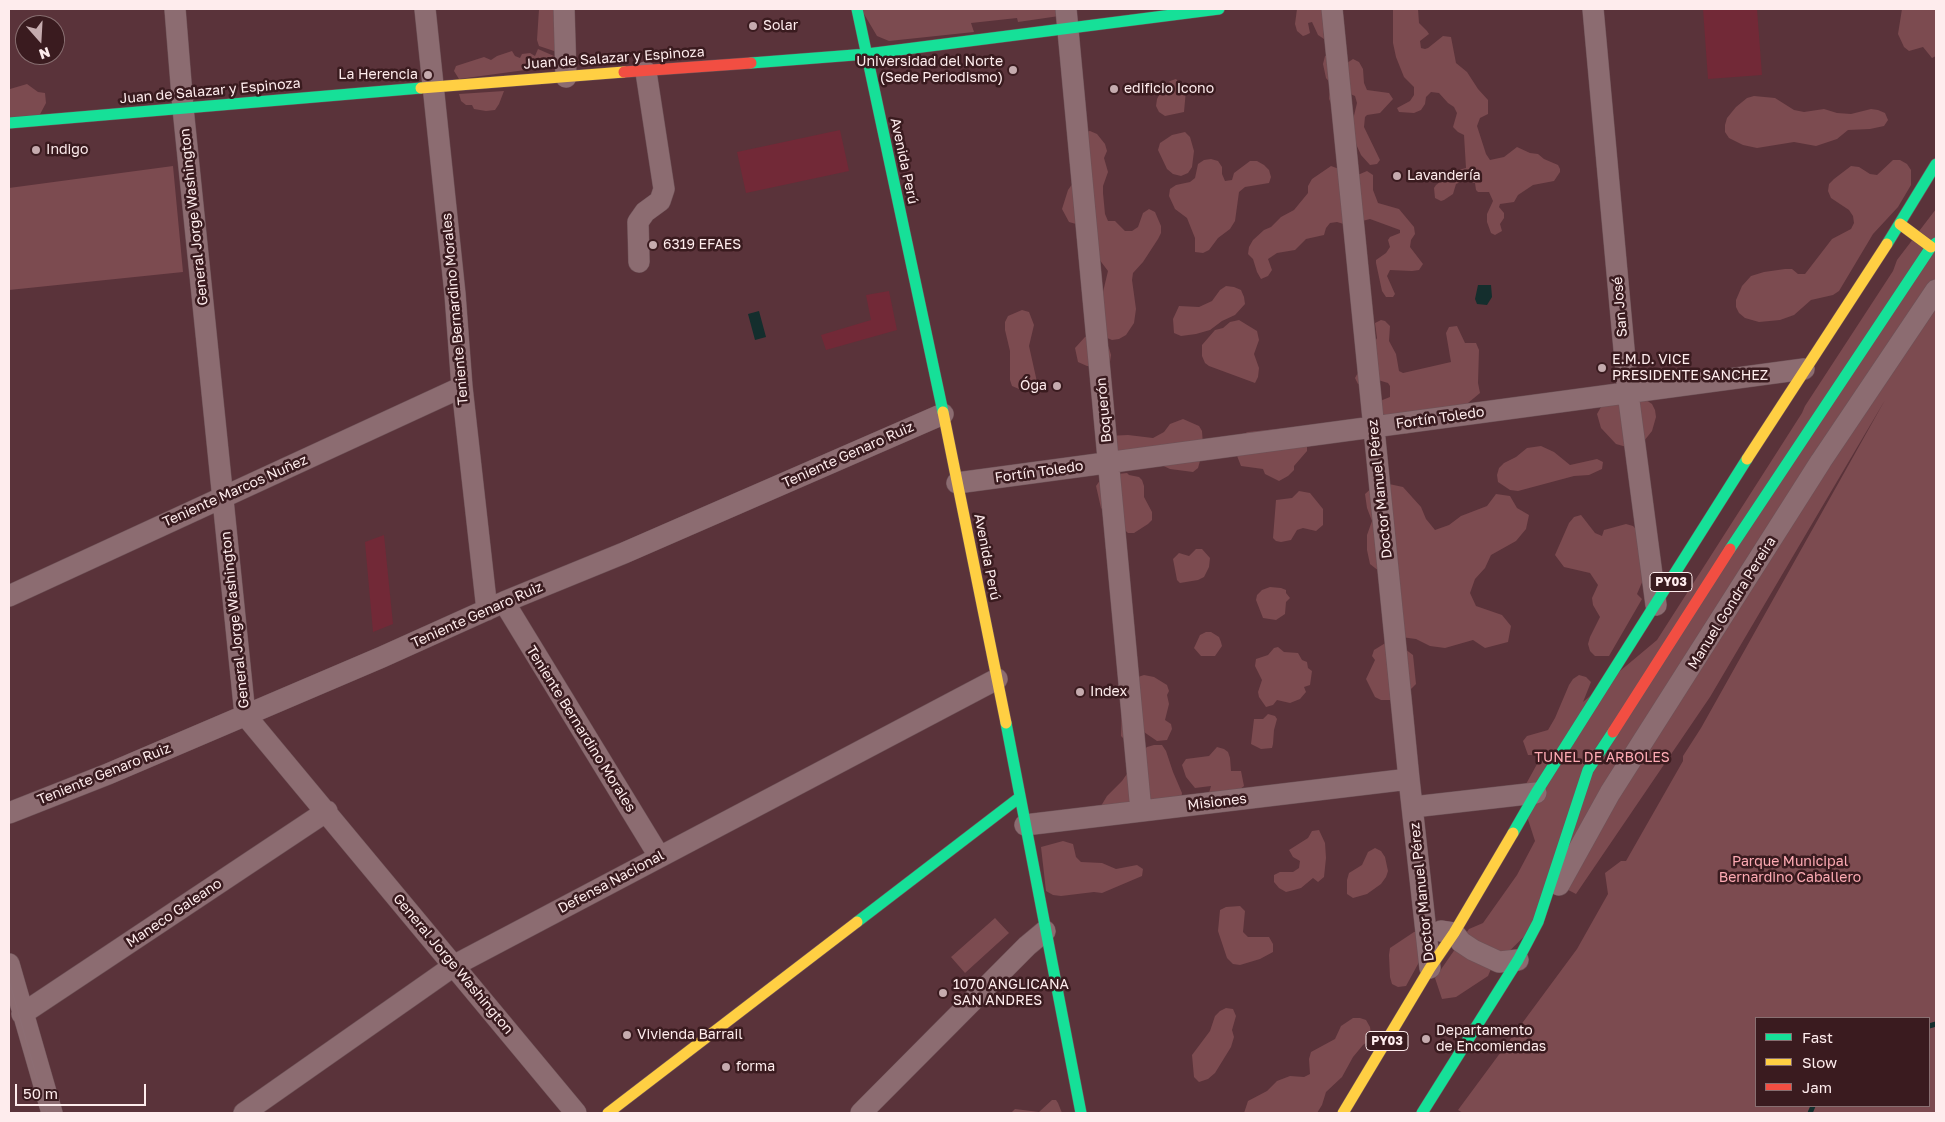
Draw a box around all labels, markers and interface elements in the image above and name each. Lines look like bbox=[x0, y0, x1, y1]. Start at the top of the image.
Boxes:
north arrow bbox=[15, 15, 65, 65]
place label: Solar bbox=[763, 18, 798, 34]
marker: Solar bbox=[747, 20, 759, 32]
street label: Juan de Salazar y Espinoza bbox=[523, 43, 705, 73]
text: N bbox=[37, 44, 53, 63]
place label: Universidad del Norte (Sede Periodismo) bbox=[856, 54, 1003, 86]
marker: Universidad del Norte (Sede Periodismo) bbox=[1007, 64, 1019, 76]
place label: La Herencia bbox=[338, 67, 418, 83]
marker: La Herencia bbox=[422, 69, 434, 81]
street label: Juan de Salazar y Espinoza bbox=[119, 75, 301, 107]
place label: edificio Icono bbox=[1124, 81, 1214, 97]
marker: edificio Icono bbox=[1108, 83, 1120, 95]
street label: Avenida Perú bbox=[887, 116, 921, 206]
street label: General Jorge Washington bbox=[176, 128, 212, 306]
place label: Indigo bbox=[46, 142, 88, 158]
marker: Indigo bbox=[30, 144, 42, 156]
place label: Lavandería bbox=[1407, 168, 1481, 184]
marker: Lavandería bbox=[1391, 170, 1403, 182]
street label: Teniente Bernardino Morales bbox=[438, 212, 472, 406]
place label: 6319 EFAES bbox=[663, 237, 741, 253]
marker: 6319 EFAES bbox=[647, 239, 659, 251]
street label: San José bbox=[1609, 276, 1631, 338]
place label: E.M.D. VICE PRESIDENTE SANCHEZ bbox=[1612, 352, 1768, 384]
marker: E.M.D. VICE PRESIDENTE SANCHEZ bbox=[1596, 362, 1608, 374]
street label: Boquerón bbox=[1093, 377, 1115, 443]
place label: Óga bbox=[1020, 378, 1047, 394]
marker: Óga bbox=[1051, 380, 1063, 392]
street label: Fortín Toledo bbox=[1395, 403, 1485, 433]
street label: Teniente Genaro Ruiz bbox=[780, 418, 916, 492]
street label: Doctor Manuel Pérez bbox=[1364, 419, 1396, 559]
street label: Teniente Marcos Nuñez bbox=[160, 451, 310, 531]
street label: Fortín Toledo bbox=[994, 457, 1084, 487]
street label: Avenida Perú bbox=[970, 512, 1004, 602]
street label: General Jorge Washington bbox=[217, 531, 253, 709]
street label: Manuel Gondra Pereira bbox=[1684, 534, 1780, 672]
road number: PY03 bbox=[1650, 572, 1692, 592]
street label: Teniente Genaro Ruiz bbox=[409, 578, 545, 652]
street label: Teniente Bernardino Morales bbox=[523, 643, 639, 815]
place label: Index bbox=[1090, 684, 1127, 700]
marker: Index bbox=[1074, 686, 1086, 698]
street label: Teniente Genaro Ruiz bbox=[35, 740, 173, 808]
park label: TUNEL DE ARBOLES bbox=[1534, 750, 1670, 766]
street label: Misiones bbox=[1186, 790, 1248, 814]
street label: Doctor Manuel Pérez bbox=[1406, 822, 1438, 962]
street label: Defensa Nacional bbox=[555, 847, 667, 917]
park label: Parque Municipal Bernardino Caballero bbox=[1719, 854, 1861, 886]
street label: Maneco Galeano bbox=[123, 875, 225, 951]
street label: General Jorge Washington bbox=[389, 890, 517, 1038]
place label: 1070 ANGLICANA SAN ANDRES bbox=[953, 977, 1069, 1010]
marker: 1070 ANGLICANA SAN ANDRES bbox=[937, 987, 949, 999]
legend bbox=[1755, 1017, 1930, 1107]
place label: Departamento de Encomiendas bbox=[1436, 1023, 1546, 1056]
place label: Vivienda Barrail bbox=[637, 1027, 743, 1043]
text: Fast bbox=[1802, 1028, 1833, 1046]
marker: Vivienda Barrail bbox=[621, 1029, 633, 1041]
road number: PY03 bbox=[1366, 1032, 1408, 1050]
marker: Departamento de Encomiendas bbox=[1420, 1033, 1432, 1045]
text: Slow bbox=[1802, 1053, 1837, 1071]
place label: forma bbox=[736, 1059, 775, 1075]
marker: forma bbox=[720, 1061, 732, 1073]
scale bar bbox=[18, 1074, 149, 1106]
text: Jam bbox=[1802, 1078, 1832, 1096]
text: 50 m bbox=[23, 1084, 58, 1102]

